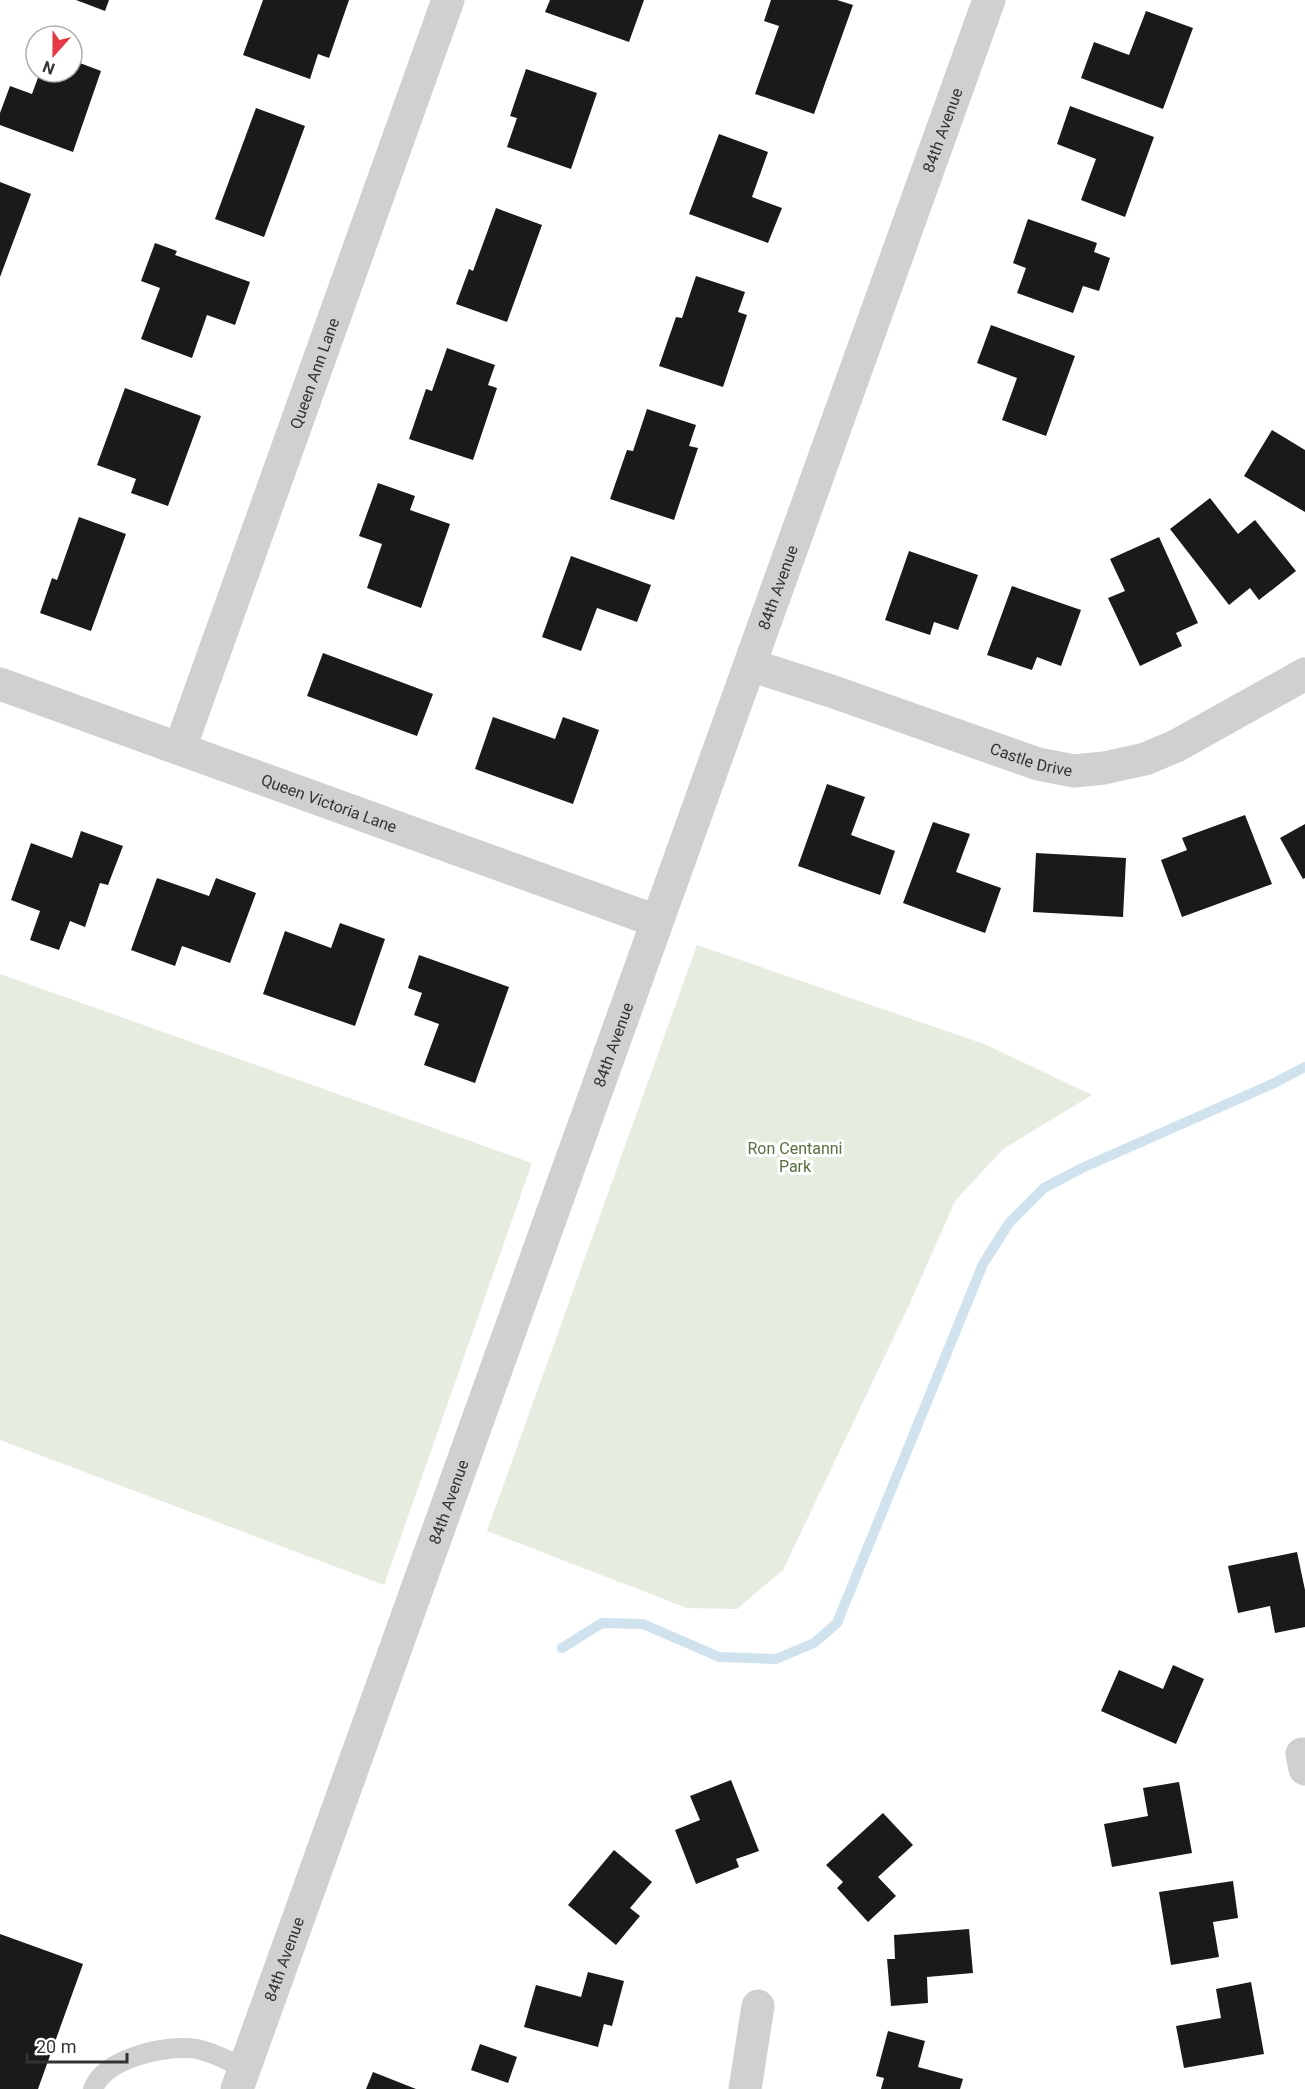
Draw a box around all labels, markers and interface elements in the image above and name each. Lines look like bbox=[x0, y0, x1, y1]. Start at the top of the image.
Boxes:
north arrow bbox=[24, 24, 84, 84]
text: N bbox=[40, 57, 57, 78]
street label: 84th Avenue bbox=[918, 85, 966, 175]
street label: Queen Ann Lane bbox=[286, 315, 343, 431]
street label: 84th Avenue bbox=[754, 543, 801, 632]
street label: Castle Drive bbox=[988, 738, 1074, 780]
street label: Queen Victoria Lane bbox=[259, 770, 400, 836]
street label: 84th Avenue bbox=[589, 1000, 637, 1089]
park label: Ron Centanni Park bbox=[747, 1139, 843, 1176]
street label: 84th Avenue bbox=[424, 1457, 472, 1547]
street label: 84th Avenue bbox=[260, 1914, 308, 2004]
scale bar bbox=[27, 2026, 128, 2064]
text: 20 m bbox=[36, 2036, 76, 2057]

